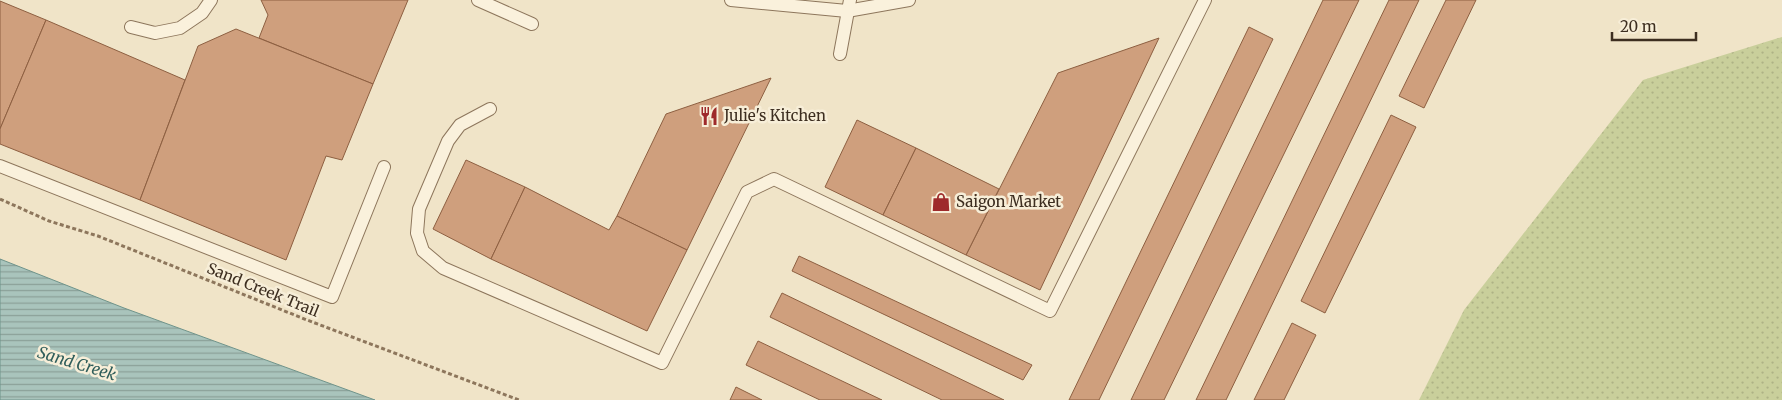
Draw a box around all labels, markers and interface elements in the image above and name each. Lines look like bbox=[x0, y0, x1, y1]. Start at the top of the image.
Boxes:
scale bar bbox=[1612, 10, 1696, 42]
text: 20 m bbox=[1620, 17, 1657, 36]
restaurant icon: Julie's Kitchen bbox=[698, 105, 720, 127]
place label: Julie's Kitchen bbox=[723, 106, 826, 125]
shop icon: Saigon Market bbox=[930, 191, 952, 213]
place label: Saigon Market bbox=[956, 192, 1061, 211]
street label: Sand Creek Trail bbox=[204, 258, 322, 321]
water label: Sand Creek bbox=[35, 342, 119, 384]

